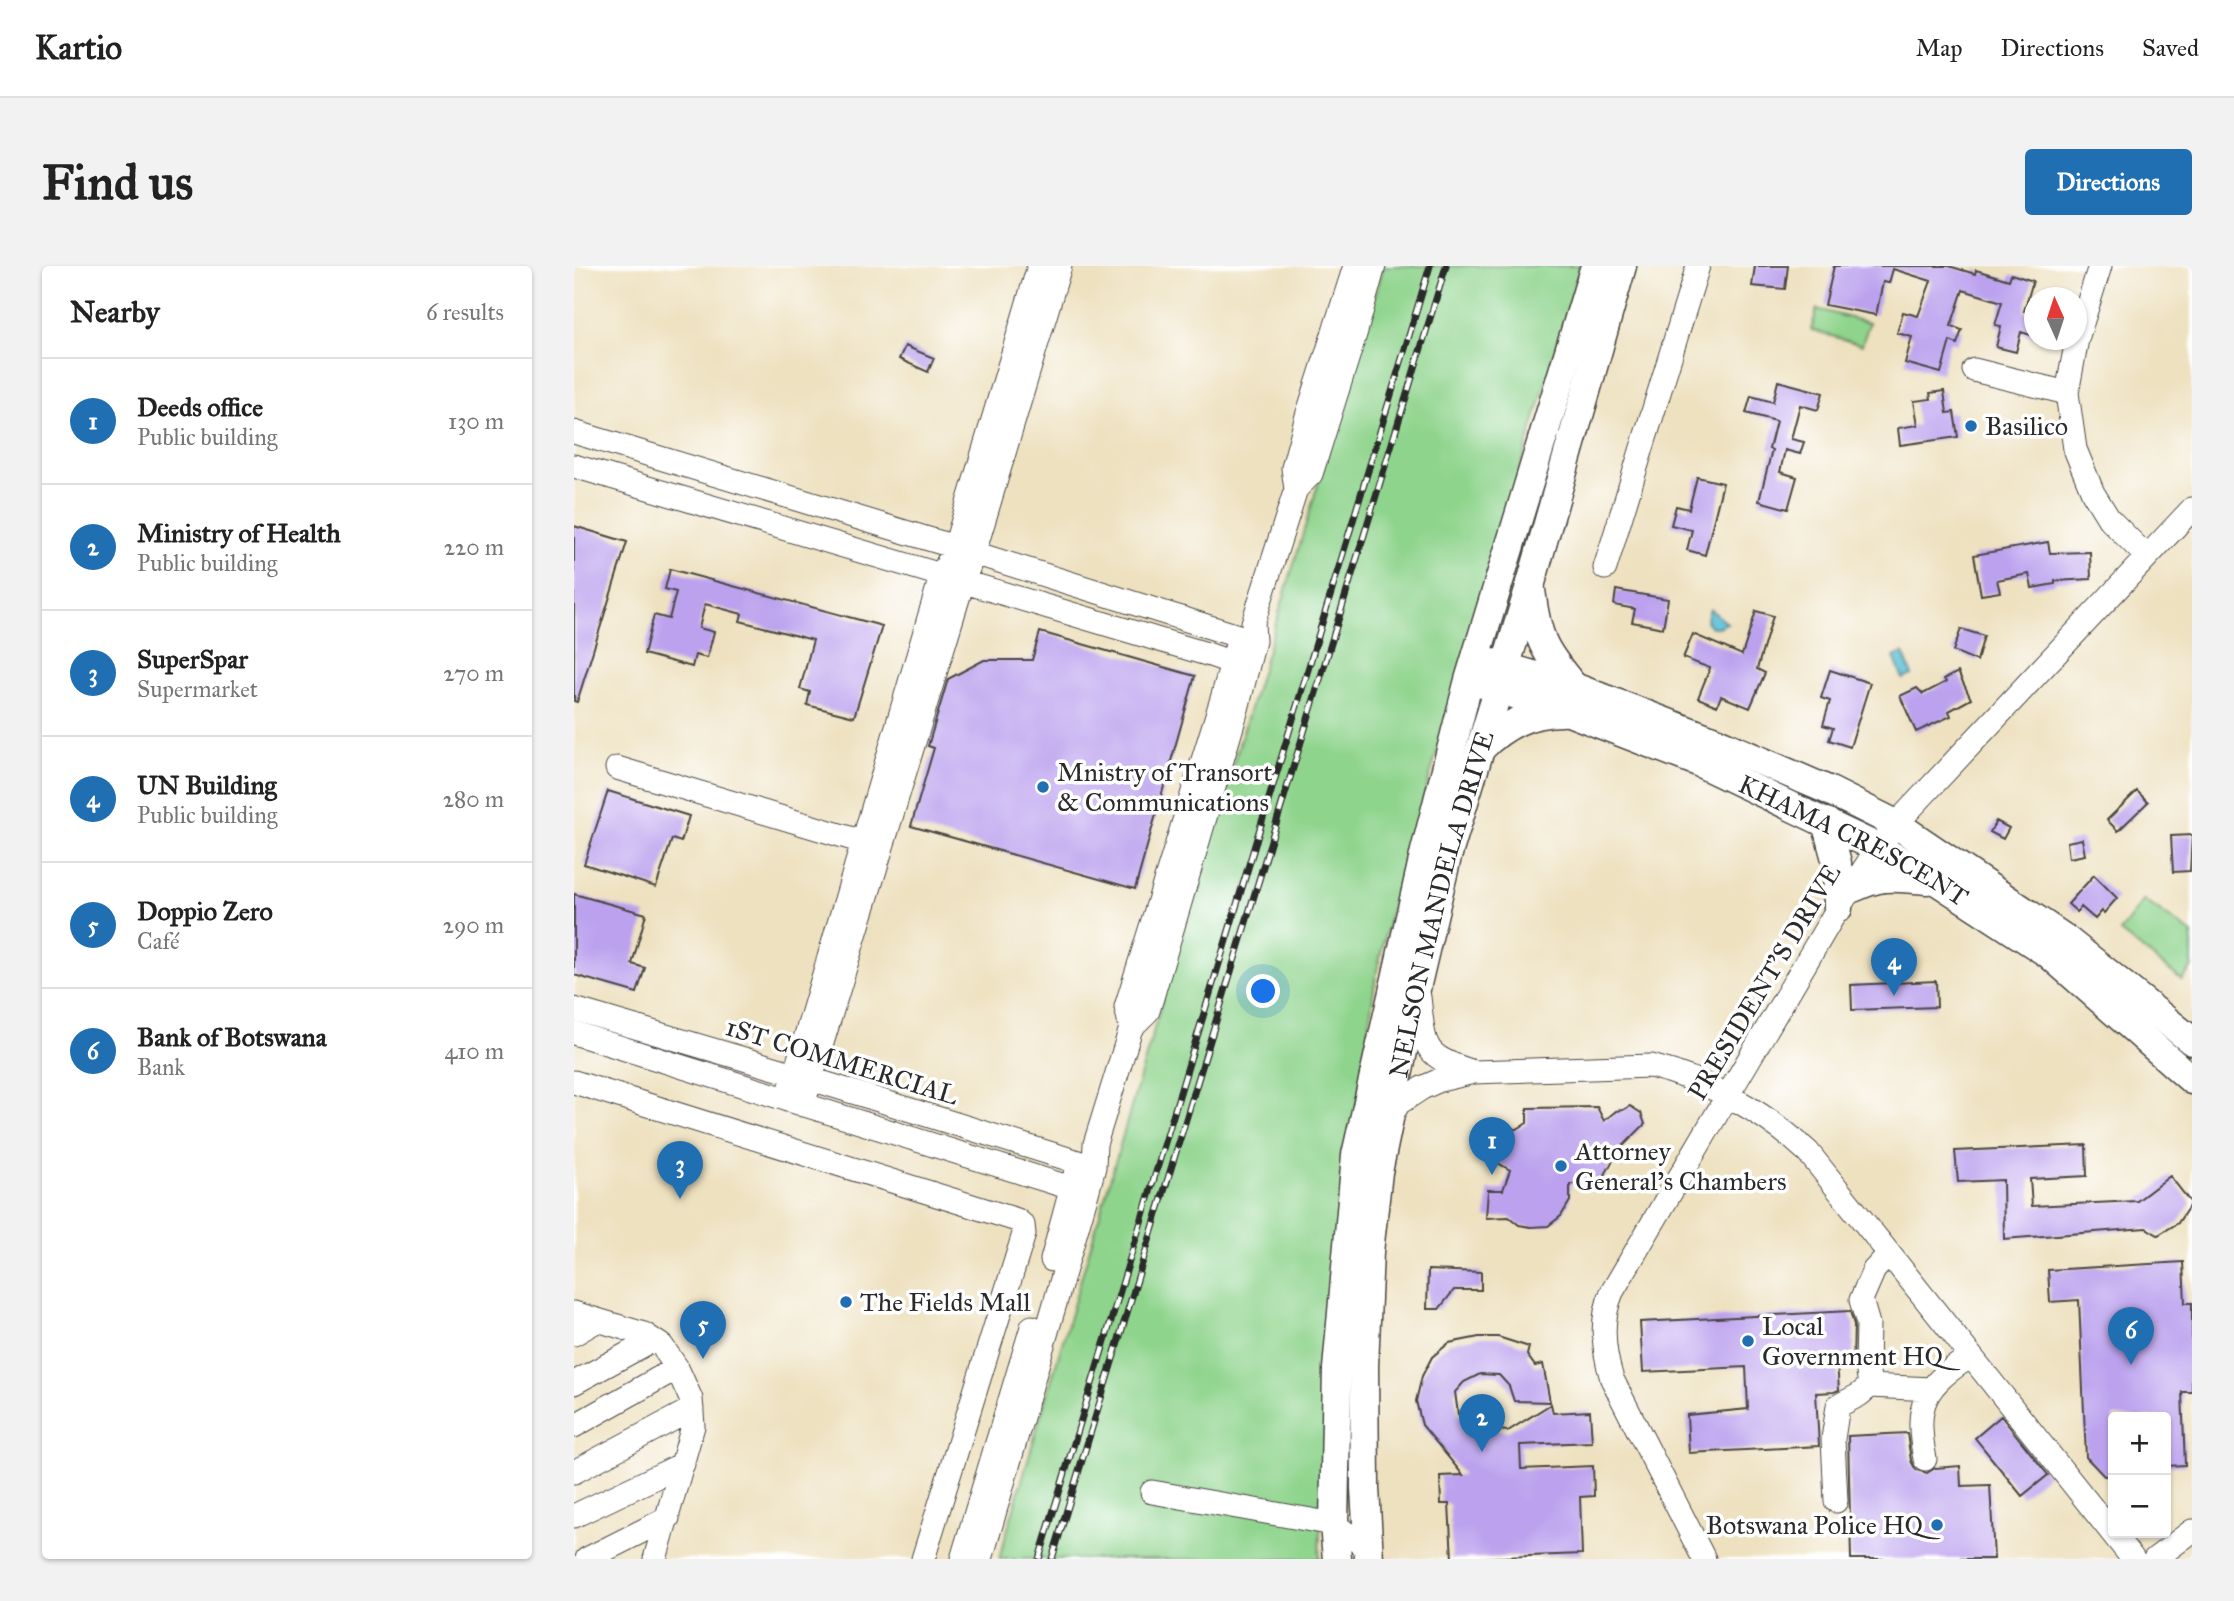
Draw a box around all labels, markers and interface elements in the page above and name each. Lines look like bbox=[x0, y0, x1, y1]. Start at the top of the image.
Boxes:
text: Kartio bbox=[35, 28, 122, 68]
text: Map bbox=[1916, 33, 1963, 63]
text: Directions bbox=[2001, 33, 2104, 63]
text: Saved bbox=[2142, 33, 2199, 63]
button: Directions bbox=[2025, 149, 2192, 215]
text: Find us bbox=[42, 153, 193, 212]
north arrow bbox=[2024, 287, 2087, 350]
text: Nearby bbox=[70, 294, 160, 330]
text: 6 results bbox=[426, 298, 504, 326]
text: Deeds office bbox=[137, 391, 263, 423]
text: 1 bbox=[88, 407, 98, 435]
text: 130 m bbox=[448, 407, 504, 435]
place label: Basilico bbox=[1985, 410, 2068, 442]
marker: Basilico bbox=[1963, 418, 1979, 434]
text: Public building bbox=[137, 423, 277, 451]
text: Ministry of Health bbox=[137, 517, 341, 549]
text: 2 bbox=[87, 533, 99, 561]
text: 220 m bbox=[444, 533, 504, 561]
text: Public building bbox=[137, 549, 277, 577]
text: SuperSpar bbox=[137, 643, 248, 675]
text: 3 bbox=[88, 659, 98, 687]
text: 270 m bbox=[443, 659, 504, 687]
text: Supermarket bbox=[137, 675, 258, 703]
street label: NELSON MANDELA DRIVE bbox=[1382, 727, 1501, 1080]
place label: Mnistry of Transort & Communications bbox=[1057, 756, 1272, 818]
street label: KHAMA CRESCENT bbox=[1733, 768, 1974, 913]
text: UN Building bbox=[137, 769, 277, 801]
marker: Mnistry of Transort & Communications bbox=[1035, 779, 1051, 795]
text: 4 bbox=[87, 785, 99, 813]
text: 280 m bbox=[443, 785, 504, 813]
text: Public building bbox=[137, 801, 277, 829]
street label: PRESIDENT'S DRIVE bbox=[1681, 858, 1847, 1106]
text: Doppio Zero bbox=[137, 895, 273, 927]
text: 5 bbox=[88, 911, 98, 939]
text: 290 m bbox=[443, 911, 504, 939]
text: Café bbox=[137, 927, 180, 955]
pin: 4 bbox=[1871, 938, 1917, 996]
your location bbox=[1246, 974, 1280, 1008]
street label: 1ST COMMERCIAL bbox=[722, 1010, 962, 1112]
text: Bank of Botswana bbox=[137, 1021, 327, 1053]
text: 6 bbox=[87, 1037, 99, 1065]
text: 410 m bbox=[445, 1037, 504, 1065]
text: Bank bbox=[137, 1053, 185, 1081]
pin: 1 bbox=[1469, 1117, 1515, 1175]
place label: Attorney General's Chambers bbox=[1574, 1135, 1786, 1197]
pin: 3 bbox=[657, 1141, 703, 1199]
marker: Attorney General's Chambers bbox=[1553, 1158, 1569, 1174]
place label: The Fields Mall bbox=[860, 1286, 1030, 1318]
marker: The Fields Mall bbox=[838, 1294, 854, 1310]
pin: 5 bbox=[680, 1301, 726, 1359]
pin: 6 bbox=[2108, 1307, 2154, 1365]
place label: Local Government HQ bbox=[1762, 1310, 1960, 1372]
marker: Local Government HQ bbox=[1740, 1333, 1756, 1349]
pin: 2 bbox=[1459, 1394, 1505, 1452]
map controls bbox=[2108, 1412, 2171, 1538]
button: + bbox=[2108, 1412, 2171, 1475]
button: − bbox=[2108, 1475, 2171, 1538]
place label: Botswana Police HQ bbox=[1706, 1509, 1941, 1541]
marker: Botswana Police HQ bbox=[1929, 1517, 1945, 1533]

